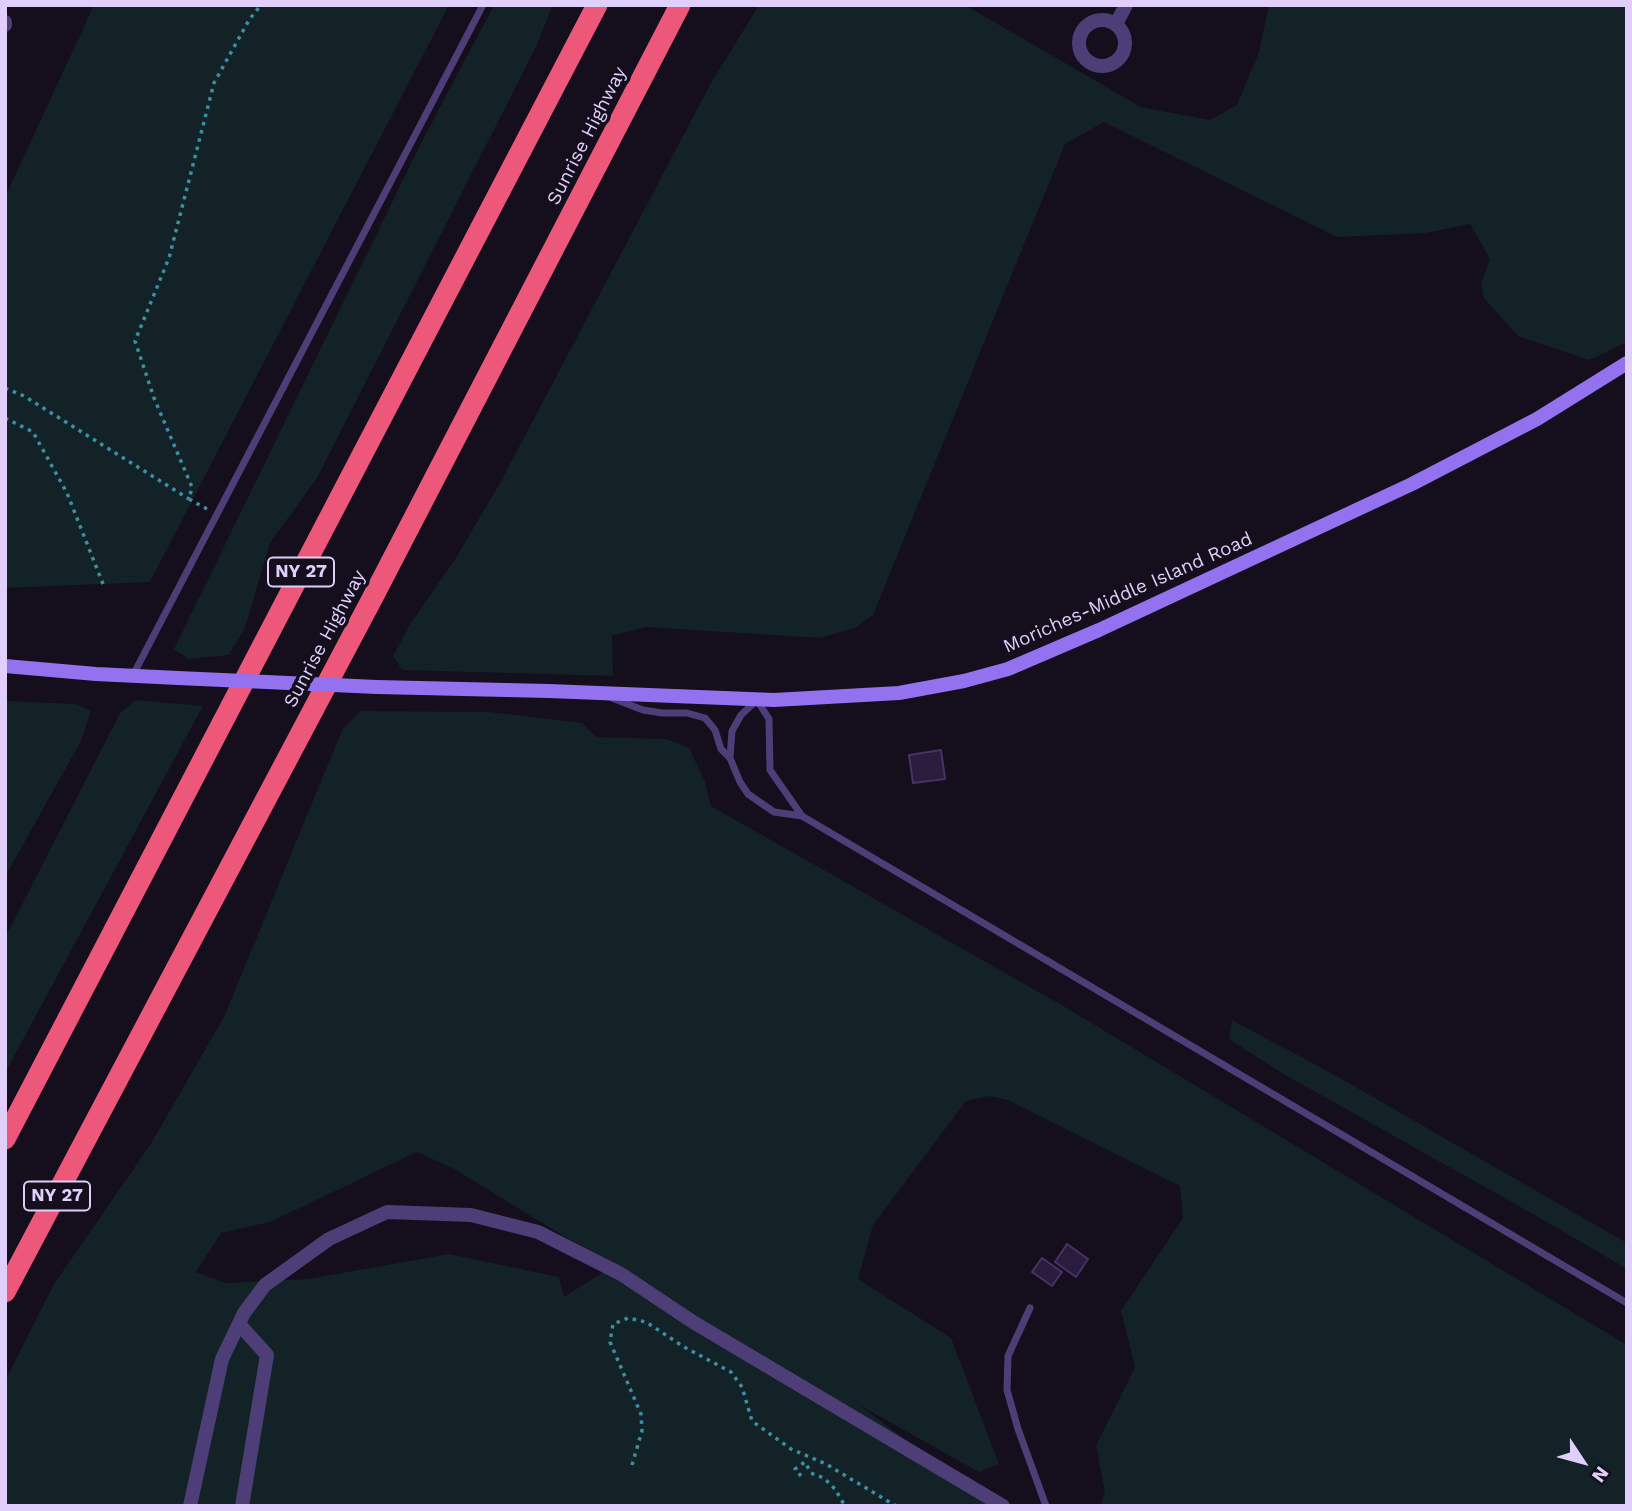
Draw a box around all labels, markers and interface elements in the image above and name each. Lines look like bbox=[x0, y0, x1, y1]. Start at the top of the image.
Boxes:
street label: Sunrise Highway bbox=[542, 63, 632, 209]
street label: Moriches-Middle Island Road bbox=[1000, 528, 1256, 658]
road number: NY 27 bbox=[268, 558, 334, 586]
street label: Sunrise Highway bbox=[279, 566, 371, 712]
road number: NY 27 bbox=[24, 1182, 90, 1210]
north arrow bbox=[1548, 1427, 1618, 1497]
text: N bbox=[1587, 1462, 1614, 1487]

